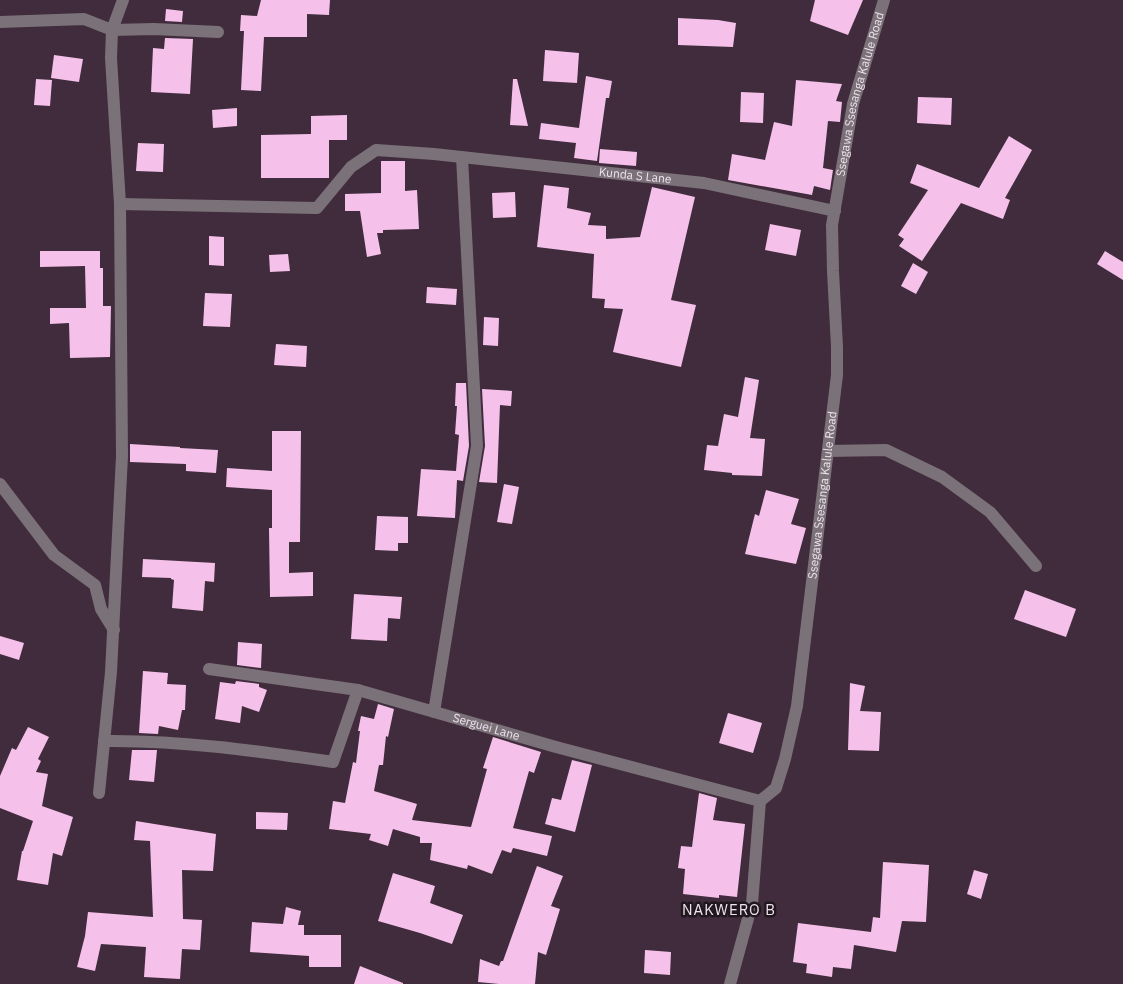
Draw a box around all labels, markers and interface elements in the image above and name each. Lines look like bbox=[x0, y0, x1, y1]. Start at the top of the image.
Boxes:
street label: Ssegawa Ssesanga Kalule Road bbox=[833, 10, 887, 178]
street label: Kunda S Lane bbox=[598, 164, 673, 187]
street label: Ssegawa Ssesanga Kalule Road bbox=[804, 410, 840, 580]
street label: Serguei Lane bbox=[451, 710, 522, 743]
district label: NAKWERO B bbox=[682, 900, 776, 919]

